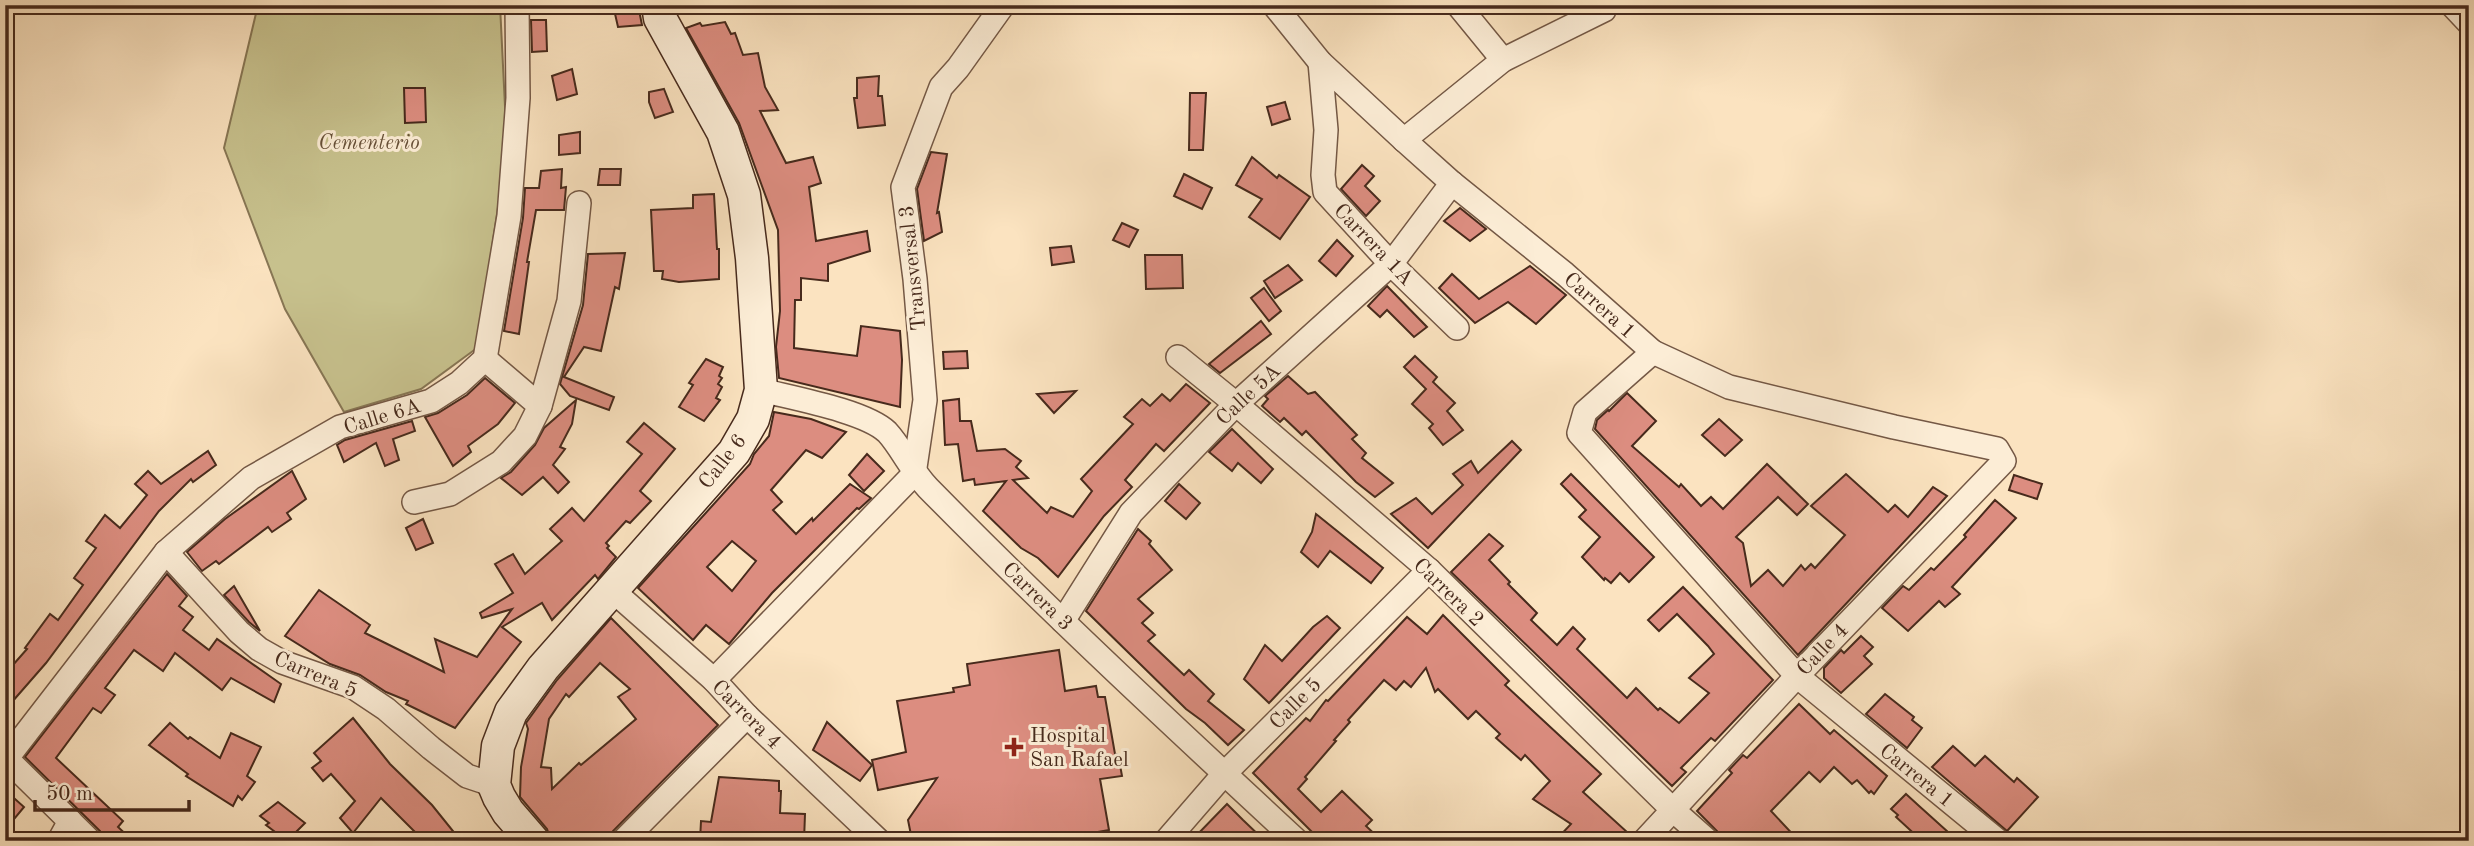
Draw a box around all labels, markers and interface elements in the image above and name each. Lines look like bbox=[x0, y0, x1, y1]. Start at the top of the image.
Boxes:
park label: Cementerio bbox=[318, 133, 420, 154]
street label: Carrera 1A bbox=[1329, 200, 1417, 290]
street label: Transversal 3 bbox=[896, 204, 931, 332]
street label: Carrera 1 bbox=[1559, 269, 1639, 343]
street label: Calle 5A bbox=[1213, 360, 1285, 430]
street label: Calle 6A bbox=[341, 396, 424, 439]
street label: Calle 6 bbox=[695, 430, 751, 493]
street label: Carrera 2 bbox=[1409, 555, 1487, 631]
street label: Carrera 3 bbox=[998, 559, 1076, 635]
street label: Calle 4 bbox=[1793, 620, 1853, 680]
street label: Carrera 5 bbox=[271, 648, 360, 702]
street label: Calle 5 bbox=[1266, 674, 1326, 734]
street label: Carrera 4 bbox=[707, 676, 785, 754]
place label: Hospital San Rafael bbox=[1030, 726, 1129, 771]
marker: Hospital San Rafael bbox=[1004, 737, 1024, 757]
street label: Carrera 1 bbox=[1875, 740, 1957, 812]
scale bar bbox=[35, 769, 189, 813]
text: 50 m bbox=[46, 784, 93, 805]

